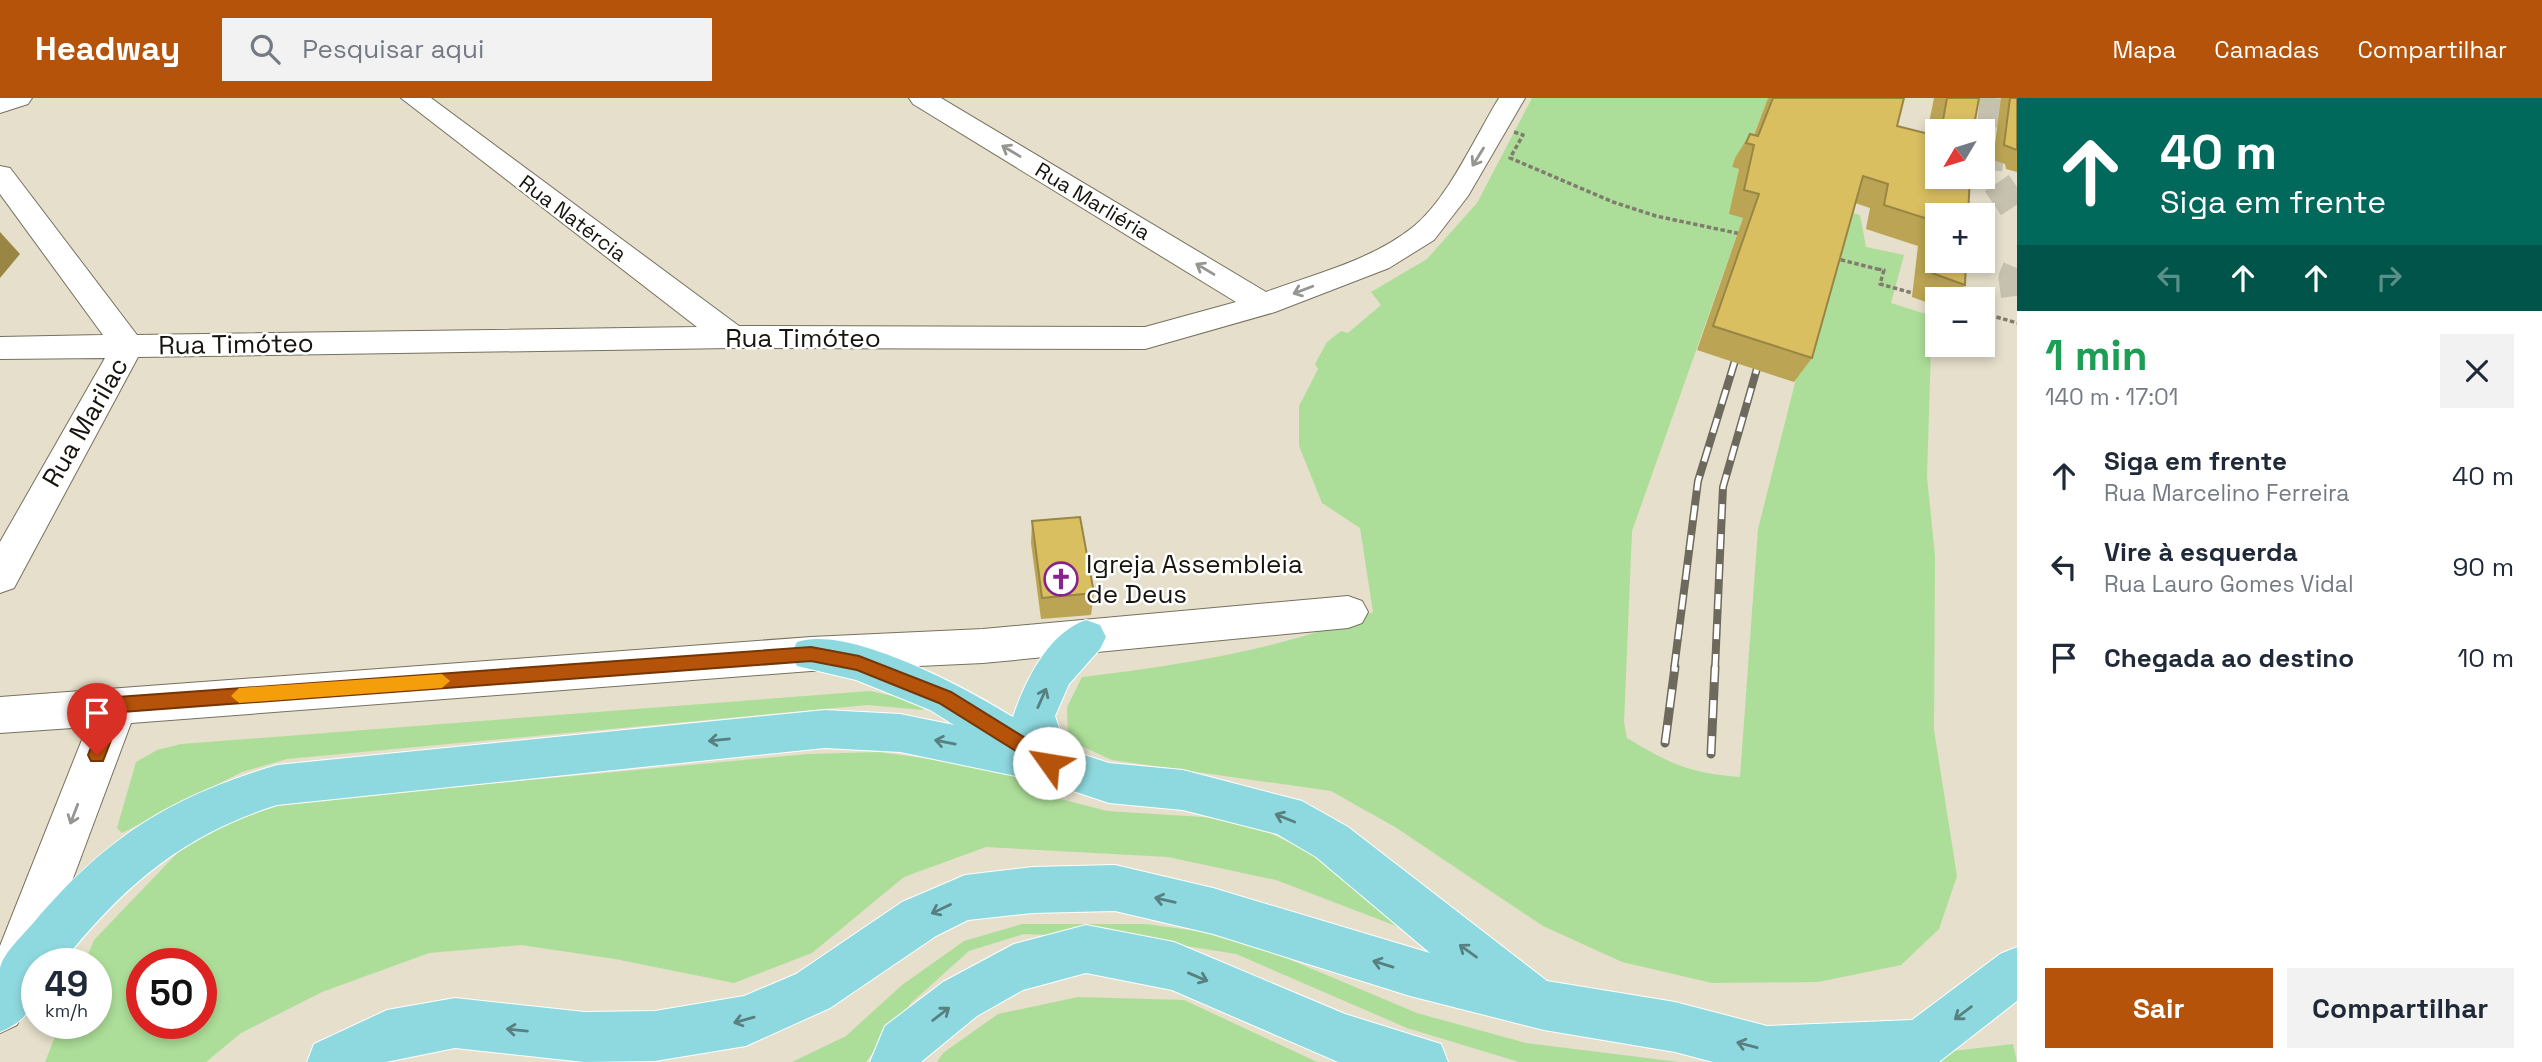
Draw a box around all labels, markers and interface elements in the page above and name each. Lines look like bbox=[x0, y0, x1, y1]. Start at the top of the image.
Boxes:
search box bbox=[222, 18, 712, 81]
text: Headway bbox=[35, 28, 180, 70]
icon: search bbox=[246, 30, 284, 68]
text: Pesquisar aqui bbox=[302, 32, 484, 66]
text: Mapa bbox=[2112, 34, 2176, 65]
text: Camadas bbox=[2214, 34, 2319, 65]
text: Compartilhar bbox=[2357, 34, 2507, 65]
north arrow bbox=[1925, 119, 1995, 189]
map controls bbox=[1925, 119, 1995, 357]
text: 40 m bbox=[2160, 121, 2277, 183]
icon: ahead bbox=[2045, 126, 2136, 217]
one-way arrow bbox=[1002, 144, 1022, 158]
one-way arrow bbox=[1471, 147, 1485, 167]
street label: Rua Marliéria bbox=[1031, 156, 1155, 246]
street label: Rua Natércia bbox=[514, 169, 632, 267]
text: Siga em frente bbox=[2160, 182, 2386, 222]
button: + bbox=[1925, 203, 1995, 273]
icon: left bbox=[2151, 259, 2189, 297]
icon: ahead bbox=[2224, 259, 2262, 297]
icon: ahead bbox=[2297, 259, 2335, 297]
icon: right bbox=[2370, 259, 2408, 297]
one-way arrow bbox=[1196, 262, 1216, 276]
one-way arrow bbox=[1292, 284, 1314, 297]
button: − bbox=[1925, 287, 1995, 357]
street label: Rua Timóteo bbox=[725, 321, 881, 355]
street label: Rua Timóteo bbox=[158, 326, 314, 362]
text: 1 min bbox=[2045, 329, 2148, 382]
button: close bbox=[2440, 334, 2514, 408]
street label: Rua Marilac bbox=[34, 351, 136, 493]
text: 140 m · 17:01 bbox=[2045, 382, 2178, 412]
text: Siga em frente bbox=[2104, 444, 2287, 478]
icon: ahead bbox=[2045, 457, 2083, 495]
text: 40 m bbox=[2452, 459, 2514, 493]
text: Rua Marcelino Ferreira bbox=[2104, 478, 2350, 508]
text: Vire à esquerda bbox=[2104, 535, 2298, 569]
place label: Igreja Assembleia de Deus bbox=[1086, 547, 1303, 611]
icon: left bbox=[2045, 548, 2083, 586]
text: 90 m bbox=[2452, 550, 2514, 584]
church icon: Igreja Assembleia de Deus bbox=[1042, 560, 1080, 598]
text: Rua Lauro Gomes Vidal bbox=[2104, 569, 2354, 599]
icon: arrive bbox=[2045, 639, 2083, 677]
text: Chegada ao destino bbox=[2104, 641, 2354, 675]
text: 10 m bbox=[2457, 641, 2514, 675]
pin bbox=[67, 683, 127, 755]
one-way arrow bbox=[1036, 688, 1049, 710]
icon: arrive bbox=[78, 694, 116, 732]
position arrow bbox=[1012, 726, 1086, 800]
one-way arrow bbox=[708, 733, 731, 746]
one-way arrow bbox=[934, 734, 957, 748]
one-way arrow bbox=[67, 803, 80, 825]
one-way arrow bbox=[1275, 810, 1296, 823]
one-way arrow bbox=[1154, 893, 1176, 906]
one-way arrow bbox=[931, 903, 952, 916]
one-way arrow bbox=[1459, 944, 1478, 958]
speed limit sign: 50 bbox=[126, 948, 217, 1039]
one-way arrow bbox=[1372, 956, 1394, 969]
text: 49 bbox=[45, 962, 88, 1006]
button: Sair bbox=[2045, 968, 2273, 1048]
button: Compartilhar bbox=[2287, 968, 2514, 1048]
one-way arrow bbox=[1187, 971, 1208, 984]
text: km/h bbox=[45, 999, 88, 1022]
one-way arrow bbox=[1954, 1005, 1972, 1020]
one-way arrow bbox=[931, 1007, 950, 1022]
one-way arrow bbox=[733, 1014, 755, 1027]
one-way arrow bbox=[506, 1023, 529, 1036]
one-way arrow bbox=[1736, 1038, 1758, 1051]

